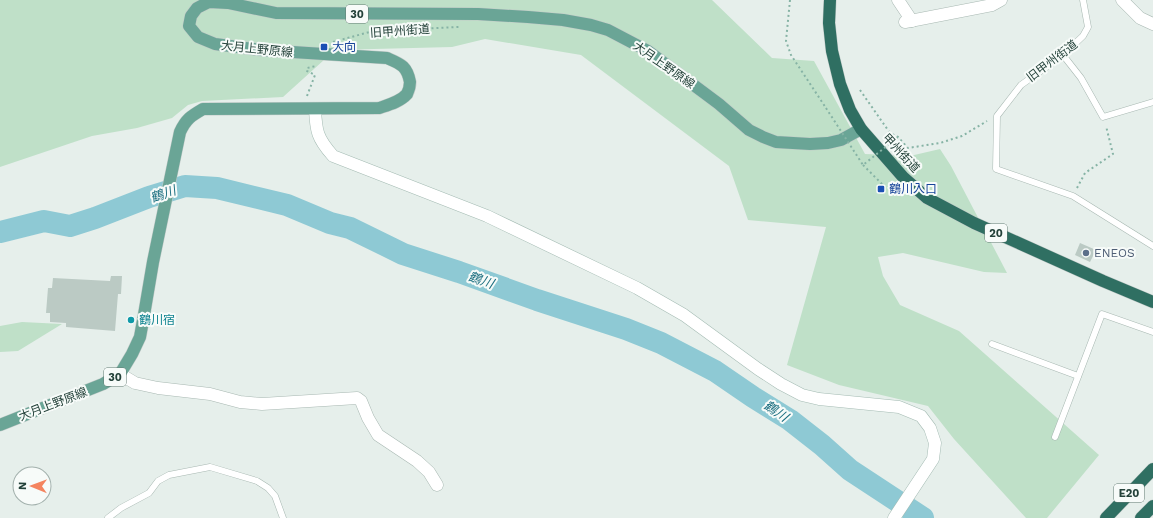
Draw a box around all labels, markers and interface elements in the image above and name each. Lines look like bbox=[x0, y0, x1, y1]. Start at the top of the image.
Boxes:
road number: 30 bbox=[346, 5, 368, 23]
street label: 旧甲州街道 bbox=[370, 22, 430, 40]
street label: 旧甲州街道 bbox=[1024, 37, 1080, 85]
street label: 大月上野原線 bbox=[220, 38, 294, 60]
street label: 大月上野原線 bbox=[630, 39, 698, 91]
place label: 大向 bbox=[332, 40, 356, 54]
marker: 大向 bbox=[319, 42, 329, 52]
street label: 甲州街道 bbox=[880, 131, 922, 175]
water label: 鶴川 bbox=[148, 182, 180, 205]
place label: 鶴川入口 bbox=[889, 182, 937, 196]
marker: 鶴川入口 bbox=[876, 184, 886, 194]
road number: 20 bbox=[985, 224, 1007, 242]
place label: ENEOS bbox=[1094, 246, 1135, 260]
marker: ENEOS bbox=[1081, 248, 1091, 258]
water label: 鶴川 bbox=[466, 269, 498, 292]
place label: 鶴川宿 bbox=[139, 313, 175, 327]
marker: 鶴川宿 bbox=[126, 315, 136, 325]
road number: 30 bbox=[104, 368, 126, 386]
street label: 大月上野原線 bbox=[17, 385, 89, 423]
water label: 鶴川 bbox=[761, 398, 793, 426]
north arrow bbox=[12, 466, 52, 506]
text: N bbox=[16, 482, 29, 490]
road number: E20 bbox=[1114, 484, 1144, 502]

